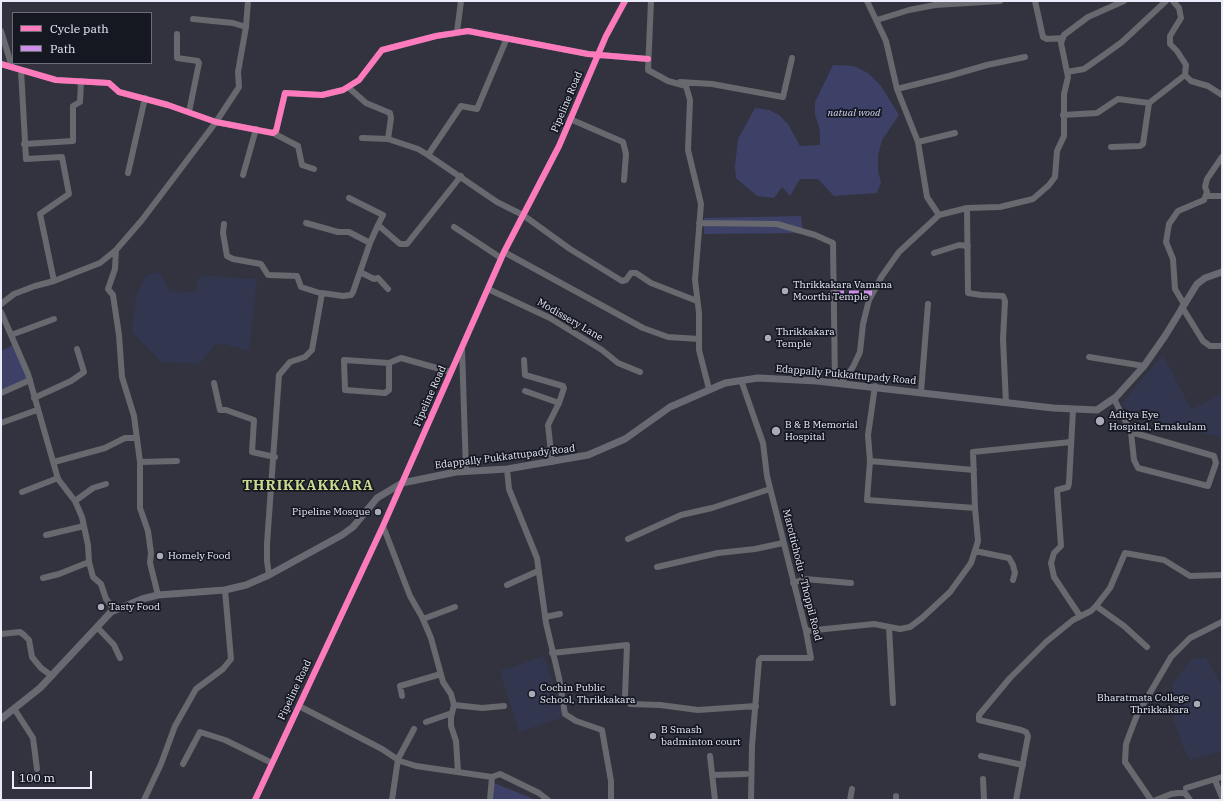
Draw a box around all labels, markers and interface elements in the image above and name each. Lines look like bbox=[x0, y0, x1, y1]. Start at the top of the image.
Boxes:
legend bbox=[12, 12, 152, 64]
text: Cycle path bbox=[50, 21, 109, 36]
text: Path bbox=[50, 41, 75, 56]
street label: Pipeline Road bbox=[549, 70, 585, 134]
park label: natual wood bbox=[828, 107, 880, 119]
place label: Thrikkakara Vamana Moorthi Temple bbox=[793, 279, 892, 302]
marker: Thrikkakara Vamana Moorthi Temple bbox=[780, 286, 790, 296]
street label: Modissery Lane bbox=[535, 296, 605, 344]
place label: Thrikkakara Temple bbox=[776, 326, 835, 350]
marker: Thrikkakara Temple bbox=[763, 333, 773, 343]
street label: Edappally Pukkattupady Road bbox=[775, 363, 917, 387]
street label: Pipeline Road bbox=[411, 364, 449, 428]
place label: Aditya Eye Hospital, Ernakulam bbox=[1109, 409, 1206, 432]
marker: Aditya Eye Hospital, Ernakulam bbox=[1094, 415, 1106, 427]
place label: B & B Memorial Hospital bbox=[785, 419, 858, 442]
marker: B & B Memorial Hospital bbox=[770, 425, 782, 437]
street label: Edappally Pukkattupady Road bbox=[434, 442, 576, 472]
district label: THRIKKAKKARA bbox=[242, 478, 374, 494]
place label: Pipeline Mosque bbox=[292, 506, 370, 518]
marker: Pipeline Mosque bbox=[373, 507, 383, 517]
street label: Marottichodu - Thoppil Road bbox=[780, 508, 824, 642]
place label: Homely Food bbox=[168, 550, 230, 562]
marker: Homely Food bbox=[155, 551, 165, 561]
place label: Tasty Food bbox=[109, 601, 160, 613]
marker: Tasty Food bbox=[96, 602, 106, 612]
street label: Pipeline Road bbox=[276, 658, 314, 722]
place label: Cochin Public School, Thrikkakara bbox=[540, 682, 635, 706]
marker: Cochin Public School, Thrikkakara bbox=[527, 689, 537, 699]
place label: Bharatmata College Thrikkakara bbox=[1097, 692, 1189, 716]
marker: Bharatmata College Thrikkakara bbox=[1192, 699, 1202, 709]
place label: B Smash badminton court bbox=[661, 724, 741, 748]
marker: B Smash badminton court bbox=[648, 731, 658, 741]
scale bar bbox=[14, 763, 94, 789]
text: 100 m bbox=[19, 770, 55, 785]

